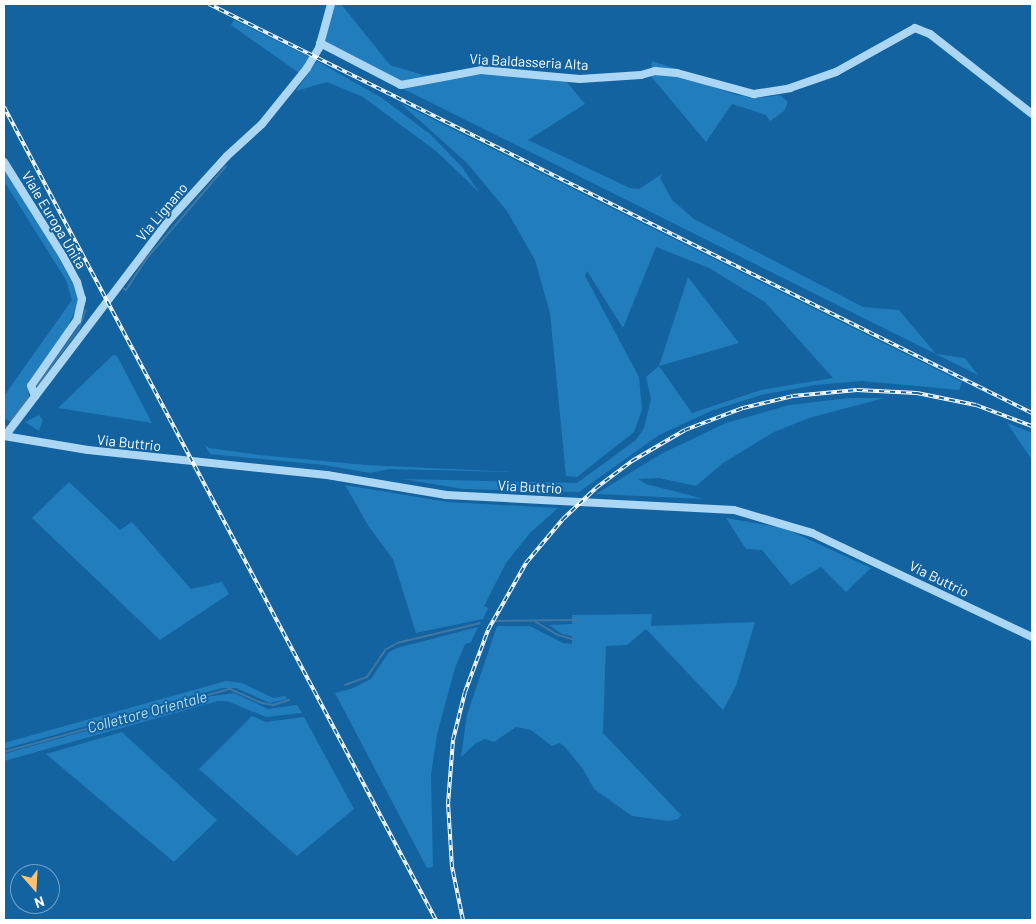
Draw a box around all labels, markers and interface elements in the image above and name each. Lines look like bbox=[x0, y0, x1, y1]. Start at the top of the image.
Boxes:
street label: Via Baldasseria Alta bbox=[469, 50, 589, 74]
street label: Viale Europa Unita bbox=[18, 168, 90, 272]
street label: Via Lignano bbox=[133, 180, 191, 244]
street label: Via Buttrio bbox=[96, 431, 162, 455]
street label: Via Buttrio bbox=[497, 477, 563, 497]
street label: Via Buttrio bbox=[906, 557, 972, 601]
water label: Collettore Orientale bbox=[85, 687, 209, 737]
north arrow bbox=[10, 864, 60, 914]
text: N bbox=[33, 893, 47, 912]

